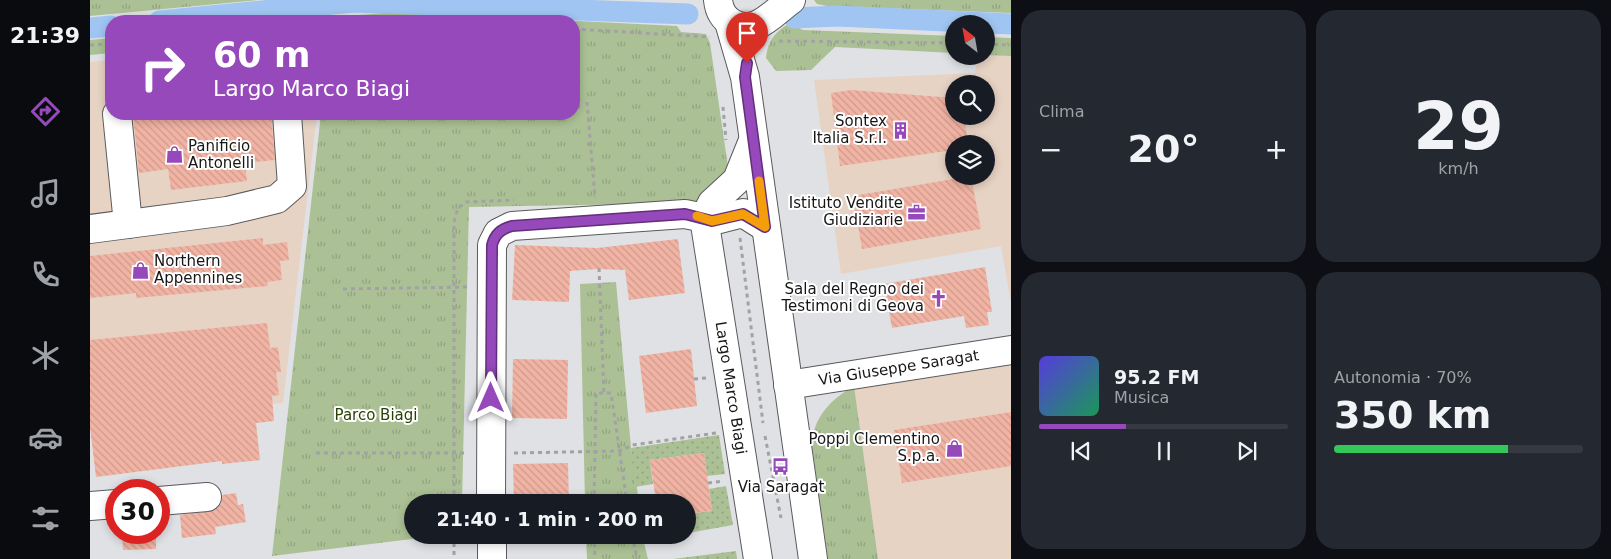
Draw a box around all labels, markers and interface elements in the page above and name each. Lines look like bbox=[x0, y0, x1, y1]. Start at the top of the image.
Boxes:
pin bbox=[726, 12, 768, 63]
north arrow bbox=[945, 15, 995, 65]
map controls bbox=[945, 15, 995, 185]
icon: arrive bbox=[733, 19, 761, 47]
text: 21:39 bbox=[10, 23, 80, 48]
icon: right bbox=[130, 35, 195, 100]
text: 60 m bbox=[213, 35, 310, 75]
button: search bbox=[945, 75, 995, 125]
text: Largo Marco Biagi bbox=[213, 76, 410, 101]
text: 29 bbox=[1413, 89, 1504, 164]
icon: directions bbox=[28, 94, 63, 129]
text: Clima bbox=[1039, 102, 1084, 121]
place label: Sontex Italia S.r.l. bbox=[812, 112, 887, 147]
building icon: Sontex Italia S.r.l. bbox=[891, 120, 911, 140]
text: 20° bbox=[1128, 127, 1199, 171]
text: − bbox=[1039, 133, 1062, 166]
text: + bbox=[1265, 133, 1288, 166]
button: layers bbox=[945, 135, 995, 185]
place label: Panificio Antonelli bbox=[188, 137, 254, 172]
shop icon: Panificio Antonelli bbox=[164, 145, 184, 165]
text: km/h bbox=[1438, 159, 1479, 178]
icon: music bbox=[28, 176, 63, 211]
place label: Istituto Vendite Giudiziarie bbox=[789, 194, 903, 229]
office icon: Istituto Vendite Giudiziarie bbox=[907, 202, 927, 222]
place label: Northern Appennines bbox=[154, 252, 242, 287]
icon: phone bbox=[28, 257, 63, 292]
shop icon: Northern Appennines bbox=[130, 260, 150, 280]
place label: Sala del Regno dei Testimoni di Geova bbox=[781, 280, 924, 315]
church icon: Sala del Regno dei Testimoni di Geova bbox=[928, 288, 948, 308]
street label: Largo Marco Biagi bbox=[712, 320, 750, 456]
icon: climate bbox=[28, 338, 63, 373]
street label: Via Giuseppe Saragat bbox=[817, 346, 980, 389]
text: 95.2 FM bbox=[1114, 366, 1199, 388]
text: Autonomia · 70% bbox=[1334, 368, 1472, 387]
position arrow bbox=[464, 371, 516, 423]
text: Musica bbox=[1114, 388, 1169, 407]
text: 350 km bbox=[1334, 393, 1491, 437]
park label: Parco Biagi bbox=[335, 406, 417, 424]
icon: car bbox=[28, 420, 63, 455]
place label: Poppi Clementino S.p.a. bbox=[808, 430, 940, 465]
icon: previous bbox=[1067, 437, 1095, 465]
icon: pause bbox=[1150, 437, 1178, 465]
icon: next bbox=[1233, 437, 1261, 465]
shop icon: Poppi Clementino S.p.a. bbox=[944, 438, 964, 458]
bus stop icon: Via Saragat bbox=[771, 456, 791, 476]
place label: Via Saragat bbox=[738, 478, 824, 496]
speed limit sign: 30 bbox=[105, 479, 170, 544]
icon: filters bbox=[28, 501, 63, 536]
text: 21:40 · 1 min · 200 m bbox=[436, 508, 664, 530]

